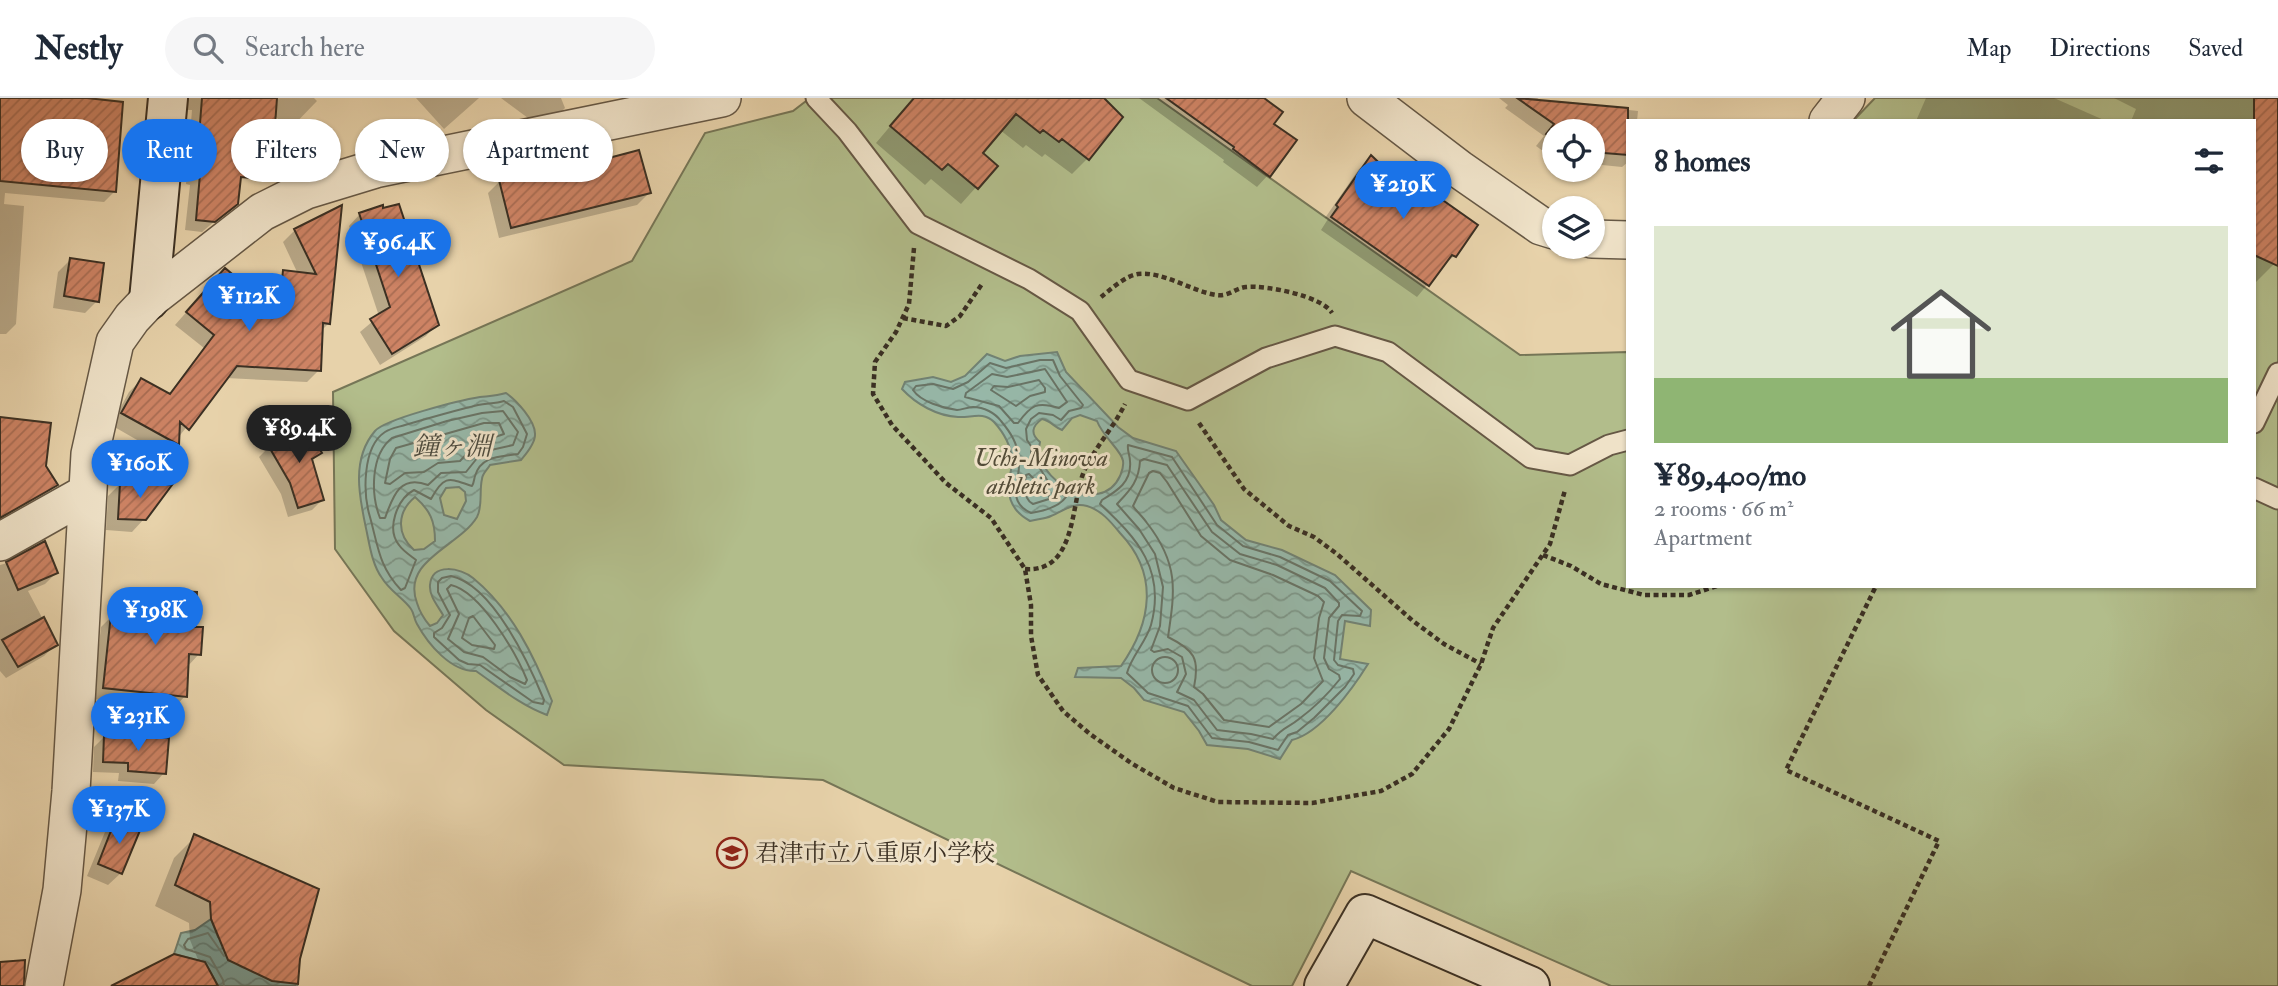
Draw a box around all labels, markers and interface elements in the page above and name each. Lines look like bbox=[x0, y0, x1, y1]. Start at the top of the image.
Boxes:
search box bbox=[165, 17, 655, 80]
text: Nestly bbox=[35, 28, 123, 69]
icon: search bbox=[189, 29, 227, 67]
text: Search here bbox=[245, 32, 365, 64]
text: Map bbox=[1966, 33, 2011, 64]
text: Directions bbox=[2049, 33, 2150, 64]
text: Saved bbox=[2188, 33, 2243, 64]
chip: Buy bbox=[21, 119, 108, 182]
chip: Rent bbox=[122, 119, 217, 182]
chip: Filters bbox=[231, 119, 341, 182]
chip: New bbox=[355, 119, 449, 182]
chip: Apartment bbox=[463, 119, 613, 182]
map controls bbox=[1542, 119, 1605, 259]
button: locate bbox=[1542, 119, 1605, 182]
icon: filters bbox=[2190, 142, 2228, 180]
text: 8 homes bbox=[1654, 143, 1751, 180]
pin: ¥219K bbox=[1354, 162, 1452, 221]
text: ¥219K bbox=[1371, 169, 1435, 198]
button: layers bbox=[1542, 196, 1605, 259]
pin: ¥96.4K bbox=[341, 220, 455, 279]
text: ¥96.4K bbox=[361, 227, 435, 256]
icon: home bbox=[1878, 271, 2004, 397]
pin: ¥112K bbox=[200, 274, 298, 333]
text: ¥112K bbox=[218, 281, 280, 310]
pin: ¥89.4K bbox=[242, 406, 356, 465]
text: ¥89.4K bbox=[262, 413, 336, 442]
water label: 鐘ヶ淵 bbox=[413, 431, 495, 463]
pin: ¥160K bbox=[91, 440, 189, 500]
park label: Uchi-Minowa athletic park bbox=[974, 443, 1108, 502]
text: ¥160K bbox=[108, 448, 172, 477]
text: ¥89,400/mo bbox=[1654, 457, 1806, 494]
text: 2 rooms · 66 m² bbox=[1654, 494, 1793, 523]
text: Apartment bbox=[1654, 523, 1752, 552]
pin: ¥198K bbox=[106, 588, 204, 647]
text: ¥198K bbox=[123, 595, 187, 624]
pin: ¥231K bbox=[89, 694, 187, 753]
text: ¥231K bbox=[107, 701, 169, 730]
pin: ¥137K bbox=[70, 786, 168, 846]
text: ¥137K bbox=[89, 794, 149, 823]
school or university icon: 君津市立八重原小学校 bbox=[715, 836, 749, 870]
place label: 君津市立八重原小学校 bbox=[755, 838, 995, 869]

